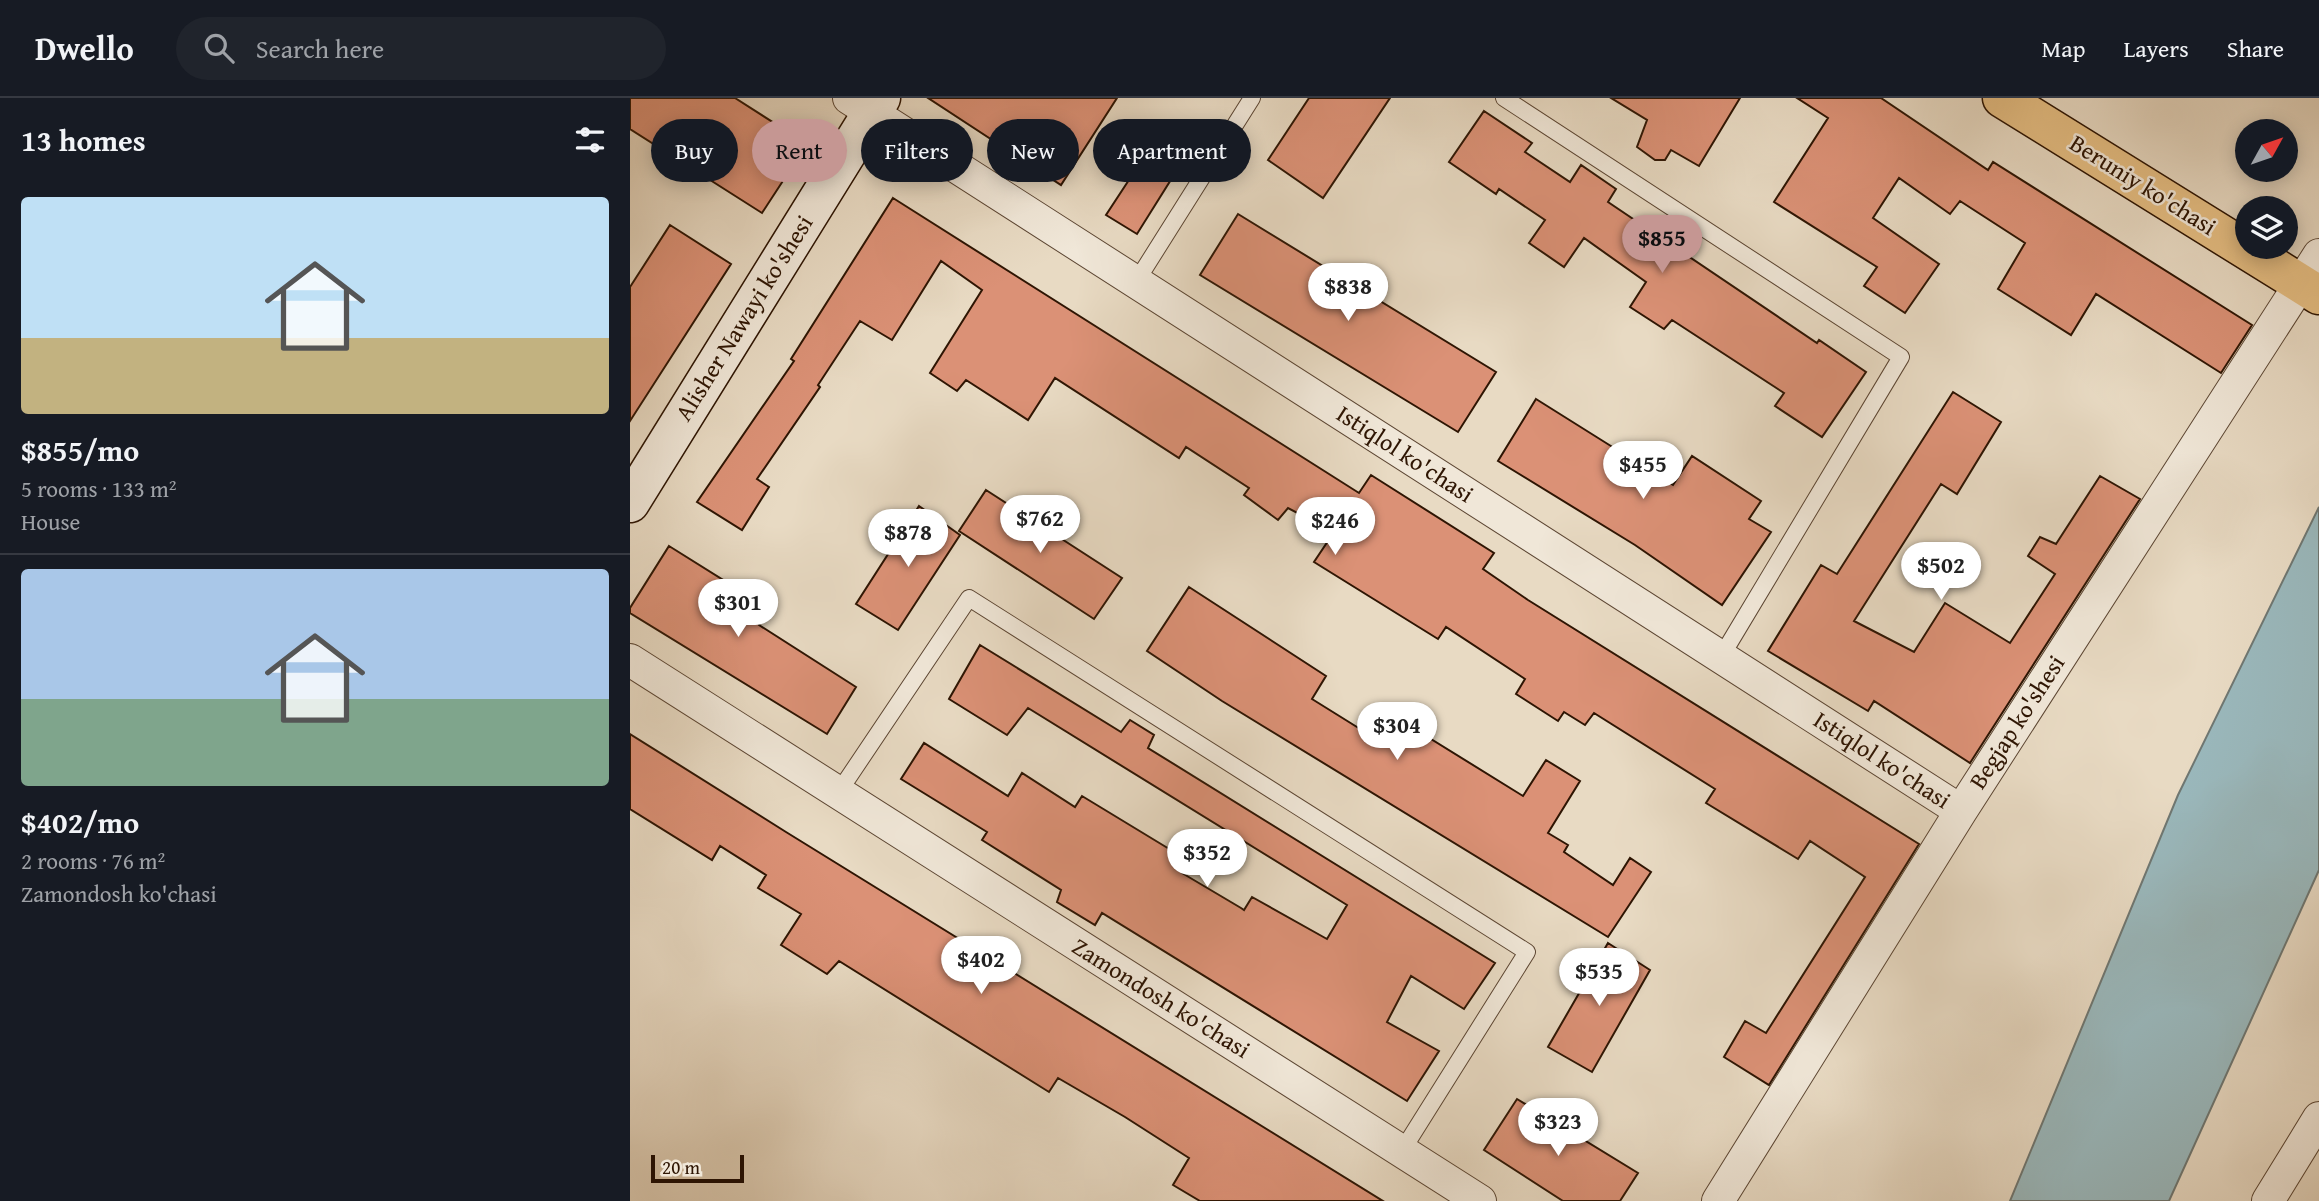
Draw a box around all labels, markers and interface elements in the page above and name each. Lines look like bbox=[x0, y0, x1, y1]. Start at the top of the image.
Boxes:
search box bbox=[176, 17, 666, 80]
text: Dwello bbox=[35, 24, 134, 72]
icon: search bbox=[200, 29, 238, 67]
text: Search here bbox=[256, 29, 384, 68]
text: Map bbox=[2042, 31, 2085, 66]
text: Layers bbox=[2123, 31, 2189, 66]
text: Share bbox=[2227, 31, 2284, 66]
text: 13 homes bbox=[21, 118, 146, 162]
chip: Buy bbox=[651, 119, 738, 182]
chip: Rent bbox=[752, 119, 847, 182]
chip: Filters bbox=[861, 119, 973, 182]
chip: New bbox=[987, 119, 1079, 182]
chip: Apartment bbox=[1093, 119, 1251, 182]
north arrow bbox=[2235, 119, 2298, 182]
map controls bbox=[2235, 119, 2298, 259]
icon: filters bbox=[571, 121, 609, 159]
street label: Beruniy ko'chasi bbox=[2063, 126, 2223, 244]
button: layers bbox=[2235, 196, 2298, 259]
street label: Alisher Nawayi ko'shesi bbox=[666, 208, 821, 427]
pin: $855 bbox=[1621, 216, 1703, 275]
text: $855 bbox=[1638, 221, 1686, 254]
icon: home bbox=[252, 243, 378, 369]
pin: $838 bbox=[1307, 264, 1389, 323]
text: $838 bbox=[1324, 269, 1372, 302]
street label: Istiqlol ko'chasi bbox=[1330, 396, 1481, 511]
text: $855/mo bbox=[21, 428, 139, 472]
pin: $455 bbox=[1602, 442, 1684, 501]
text: $455 bbox=[1619, 447, 1667, 480]
text: 5 rooms · 133 m² bbox=[21, 472, 176, 505]
pin: $762 bbox=[999, 496, 1081, 555]
pin: $246 bbox=[1294, 498, 1376, 557]
text: $762 bbox=[1016, 501, 1064, 534]
text: $246 bbox=[1311, 503, 1359, 536]
text: House bbox=[21, 505, 80, 538]
pin: $878 bbox=[867, 510, 949, 569]
text: $878 bbox=[884, 515, 932, 548]
pin: $502 bbox=[1900, 542, 1982, 602]
text: $502 bbox=[1917, 548, 1965, 581]
pin: $301 bbox=[697, 580, 779, 639]
text: $301 bbox=[714, 585, 762, 618]
icon: home bbox=[252, 615, 378, 741]
street label: Begjap ko'shesi bbox=[1960, 648, 2073, 796]
pin: $304 bbox=[1356, 702, 1438, 762]
street label: Istiqlol ko'chasi bbox=[1807, 702, 1958, 817]
text: $304 bbox=[1373, 708, 1421, 741]
text: $402/mo bbox=[21, 800, 139, 844]
pin: $352 bbox=[1166, 830, 1248, 889]
text: $352 bbox=[1183, 835, 1231, 868]
text: 2 rooms · 76 m² bbox=[21, 844, 165, 877]
text: Zamondosh ko'chasi bbox=[21, 877, 217, 910]
street label: Zamondosh ko'chasi bbox=[1065, 929, 1257, 1067]
pin: $402 bbox=[940, 936, 1022, 996]
text: $402 bbox=[957, 942, 1005, 975]
pin: $535 bbox=[1558, 948, 1640, 1008]
text: $535 bbox=[1575, 954, 1623, 987]
pin: $323 bbox=[1517, 1098, 1599, 1158]
text: $323 bbox=[1534, 1104, 1582, 1137]
scale bar bbox=[651, 1152, 744, 1184]
text: 20 m bbox=[662, 1153, 700, 1181]

